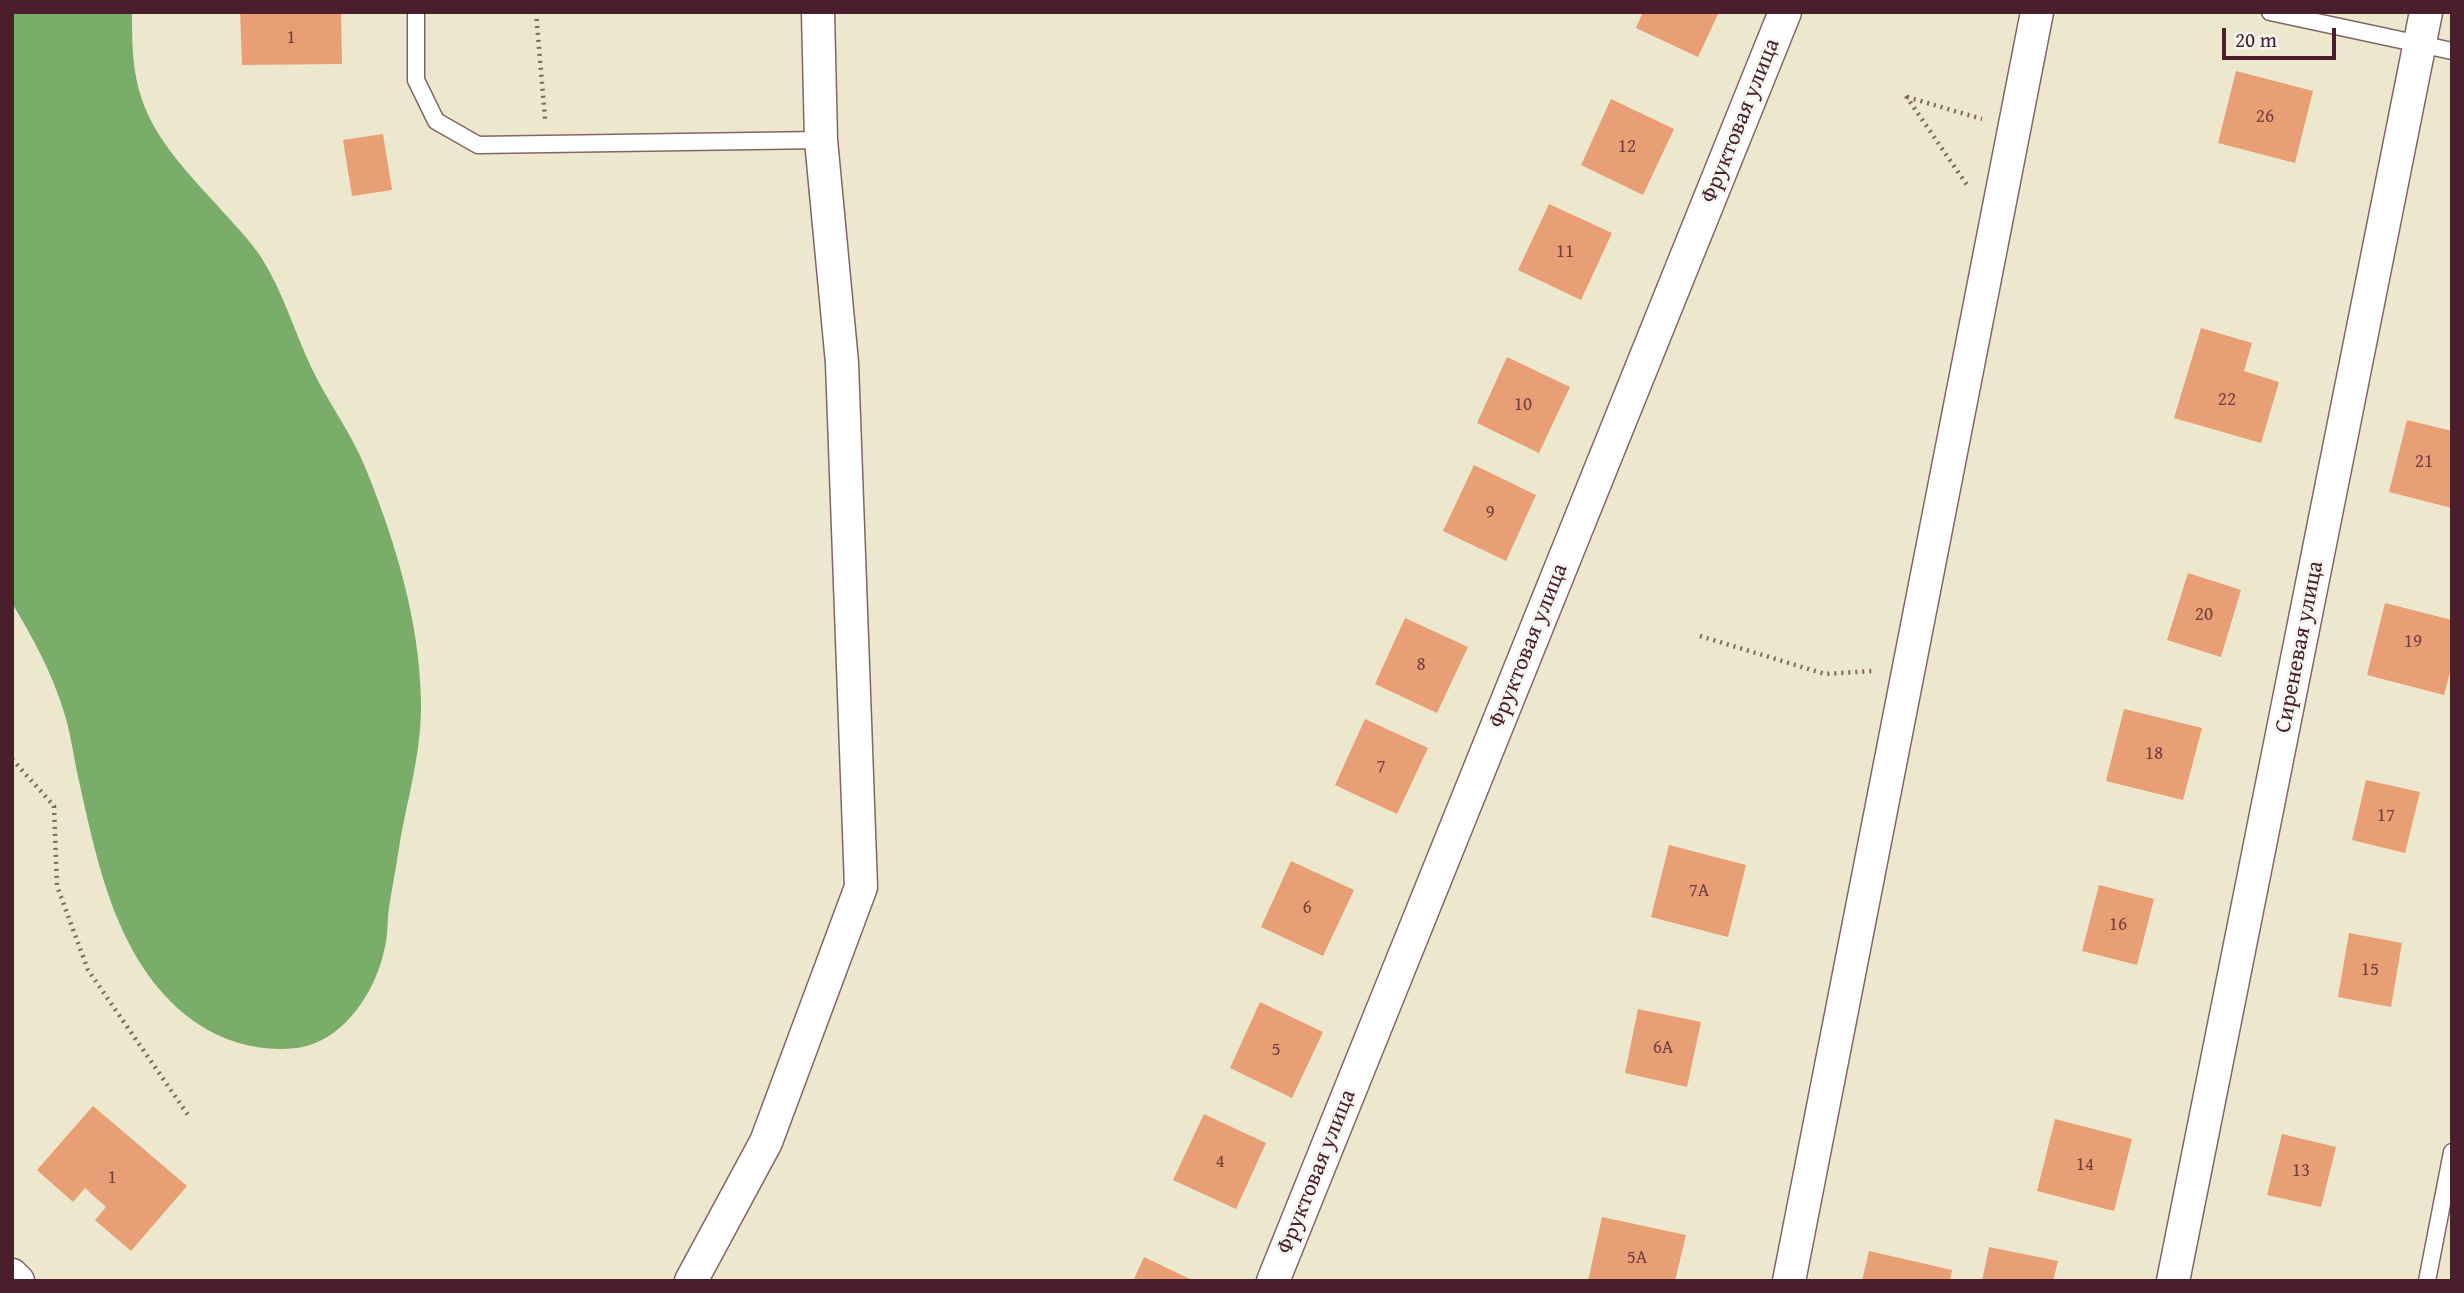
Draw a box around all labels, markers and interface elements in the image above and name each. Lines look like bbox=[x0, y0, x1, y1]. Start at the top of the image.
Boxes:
scale bar bbox=[2226, 14, 2340, 58]
text: 20 m bbox=[2235, 24, 2277, 55]
house number: 1 bbox=[286, 27, 296, 49]
street label: Фруктовая улица bbox=[1695, 35, 1787, 207]
house number: 26 bbox=[2256, 106, 2274, 128]
house number: 12 bbox=[1618, 136, 1636, 158]
house number: 11 bbox=[1556, 241, 1574, 263]
house number: 22 bbox=[2218, 389, 2236, 411]
house number: 10 bbox=[1514, 394, 1532, 416]
house number: 21 bbox=[2415, 451, 2433, 473]
house number: 9 bbox=[1485, 502, 1495, 524]
street label: Сиреневая улица bbox=[2270, 559, 2330, 735]
street label: Фруктовая улица bbox=[1483, 560, 1575, 732]
house number: 20 bbox=[2195, 604, 2213, 626]
house number: 19 bbox=[2404, 631, 2422, 653]
house number: 8 bbox=[1416, 654, 1426, 676]
house number: 18 bbox=[2145, 743, 2163, 765]
house number: 7 bbox=[1376, 756, 1386, 778]
house number: 17 bbox=[2377, 805, 2395, 827]
house number: 7А bbox=[1689, 880, 1709, 902]
house number: 6 bbox=[1302, 897, 1312, 919]
house number: 16 bbox=[2109, 914, 2127, 936]
house number: 15 bbox=[2361, 959, 2379, 981]
house number: 6А bbox=[1653, 1037, 1673, 1059]
house number: 5 bbox=[1271, 1039, 1281, 1061]
street label: Фруктовая улица bbox=[1271, 1086, 1363, 1258]
house number: 4 bbox=[1215, 1151, 1225, 1173]
house number: 14 bbox=[2076, 1154, 2094, 1176]
house number: 13 bbox=[2292, 1160, 2310, 1182]
house number: 1 bbox=[107, 1167, 117, 1189]
house number: 5А bbox=[1627, 1247, 1647, 1269]

